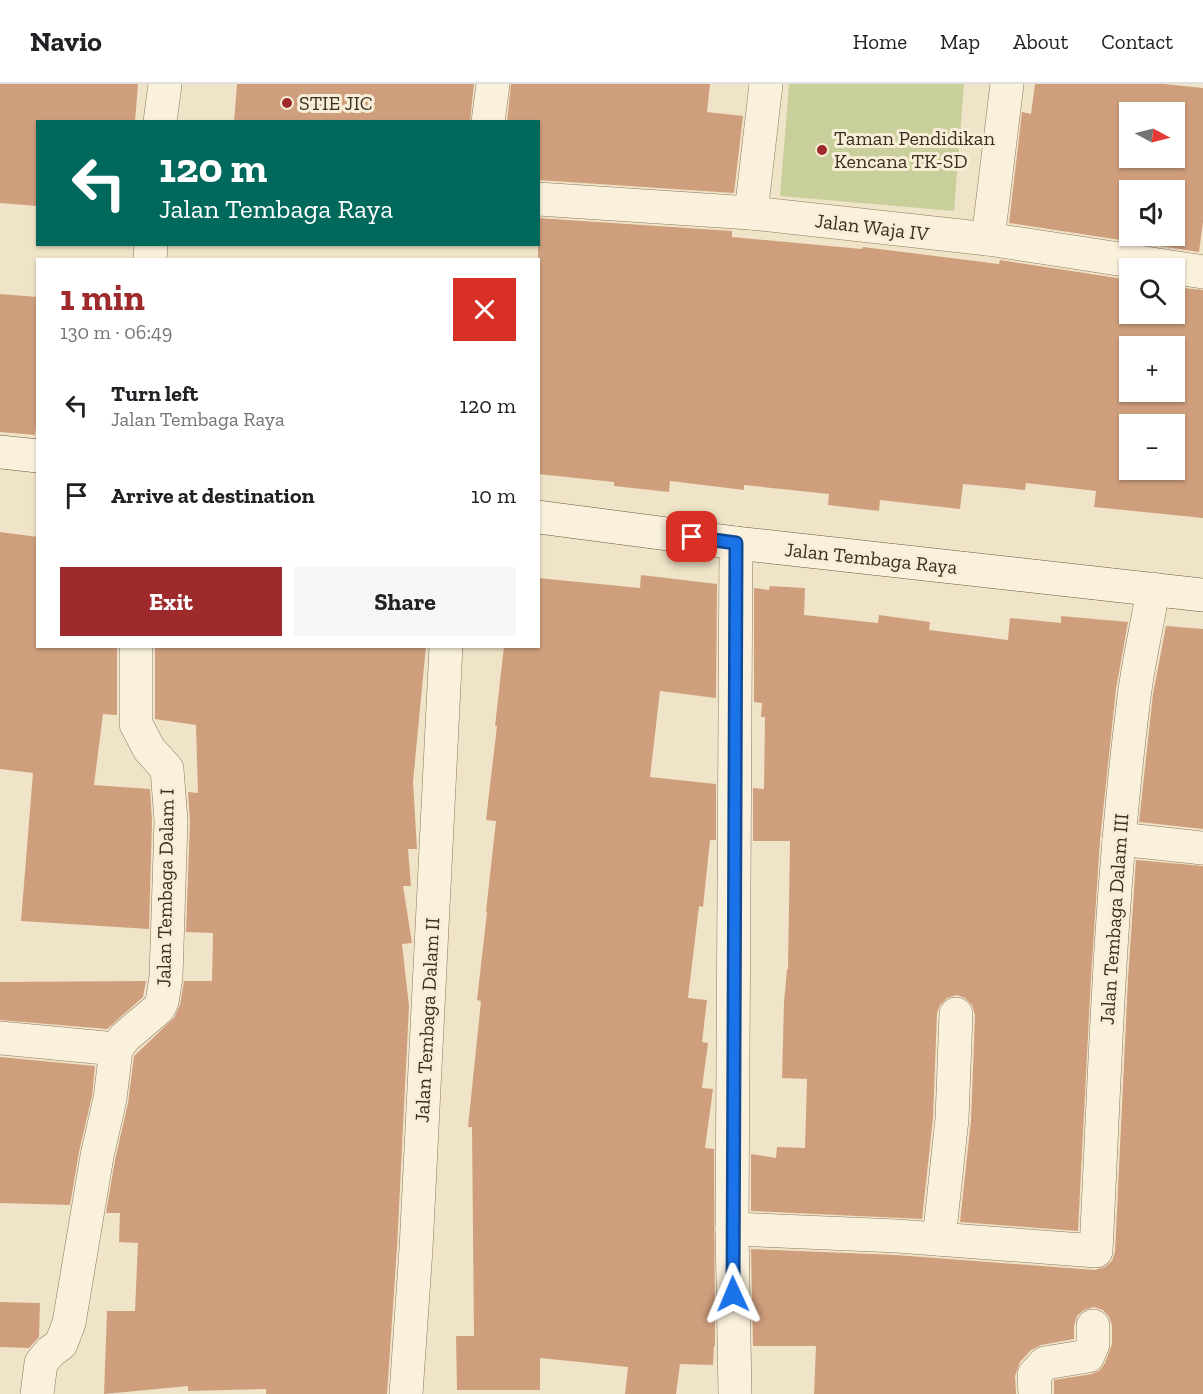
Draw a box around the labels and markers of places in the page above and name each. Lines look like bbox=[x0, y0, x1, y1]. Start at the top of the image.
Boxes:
place label: STIE JIC bbox=[299, 91, 373, 115]
marker: STIE JIC bbox=[280, 96, 294, 110]
place label: Taman Pendidikan Kencana TK-SD bbox=[834, 126, 996, 173]
marker: Taman Pendidikan Kencana TK-SD bbox=[815, 143, 829, 157]
pin bbox=[666, 511, 717, 562]

